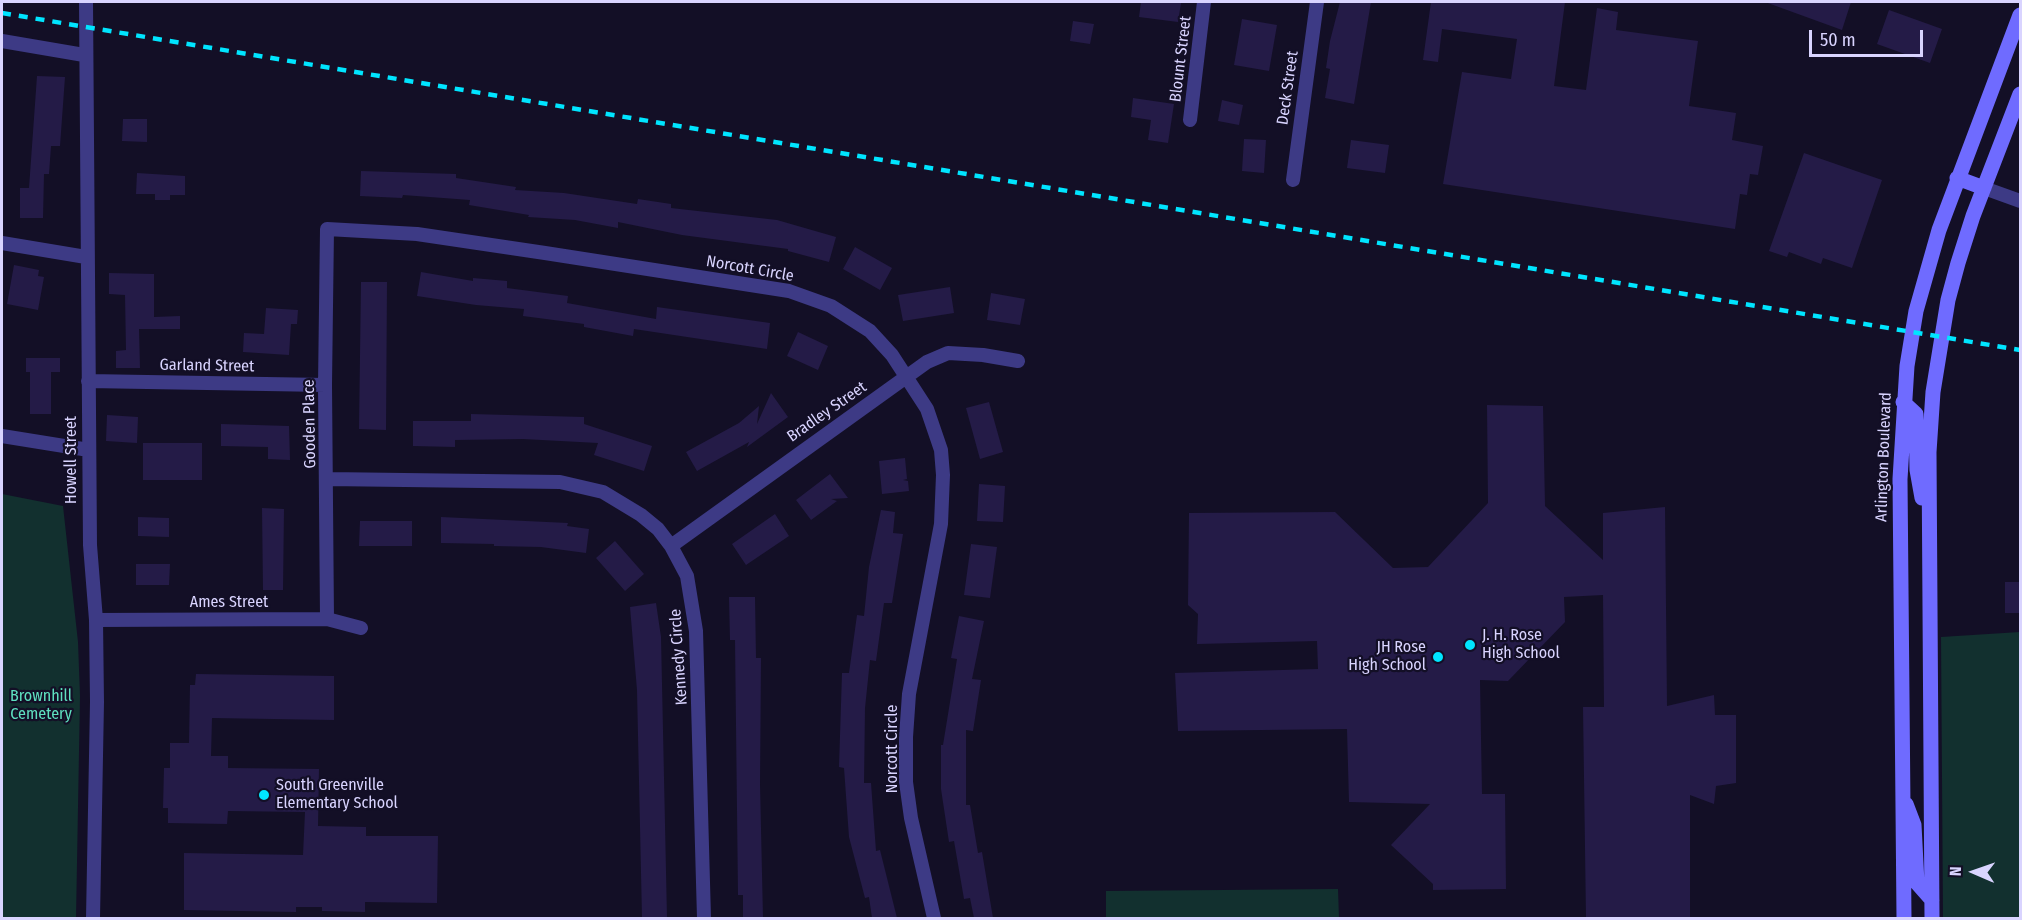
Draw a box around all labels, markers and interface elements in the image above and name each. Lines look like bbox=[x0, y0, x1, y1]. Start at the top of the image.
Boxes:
street label: Blount Street bbox=[1166, 15, 1196, 103]
scale bar bbox=[1812, 18, 1926, 56]
text: 50 m bbox=[1820, 29, 1856, 51]
street label: Deck Street bbox=[1273, 50, 1303, 126]
street label: Norcott Circle bbox=[705, 252, 795, 286]
street label: Garland Street bbox=[159, 356, 255, 376]
street label: Bradley Street bbox=[784, 378, 870, 446]
street label: Gooden Place bbox=[300, 379, 320, 469]
street label: Arlington Boulevard bbox=[1872, 392, 1896, 522]
street label: Howell Street bbox=[62, 416, 82, 504]
street label: Ames Street bbox=[190, 593, 268, 613]
street label: Kennedy Circle bbox=[666, 608, 692, 706]
place label: J. H. Rose High School bbox=[1482, 626, 1560, 664]
place label: JH Rose High School bbox=[1348, 638, 1426, 676]
marker: J. H. Rose High School bbox=[1463, 638, 1477, 652]
marker: JH Rose High School bbox=[1431, 650, 1445, 664]
park label: Brownhill Cemetery bbox=[10, 687, 72, 725]
street label: Norcott Circle bbox=[883, 705, 903, 793]
place label: South Greenville Elementary School bbox=[276, 776, 398, 814]
marker: South Greenville Elementary School bbox=[257, 788, 271, 802]
north arrow bbox=[1944, 842, 2004, 902]
text: N bbox=[1946, 866, 1965, 876]

